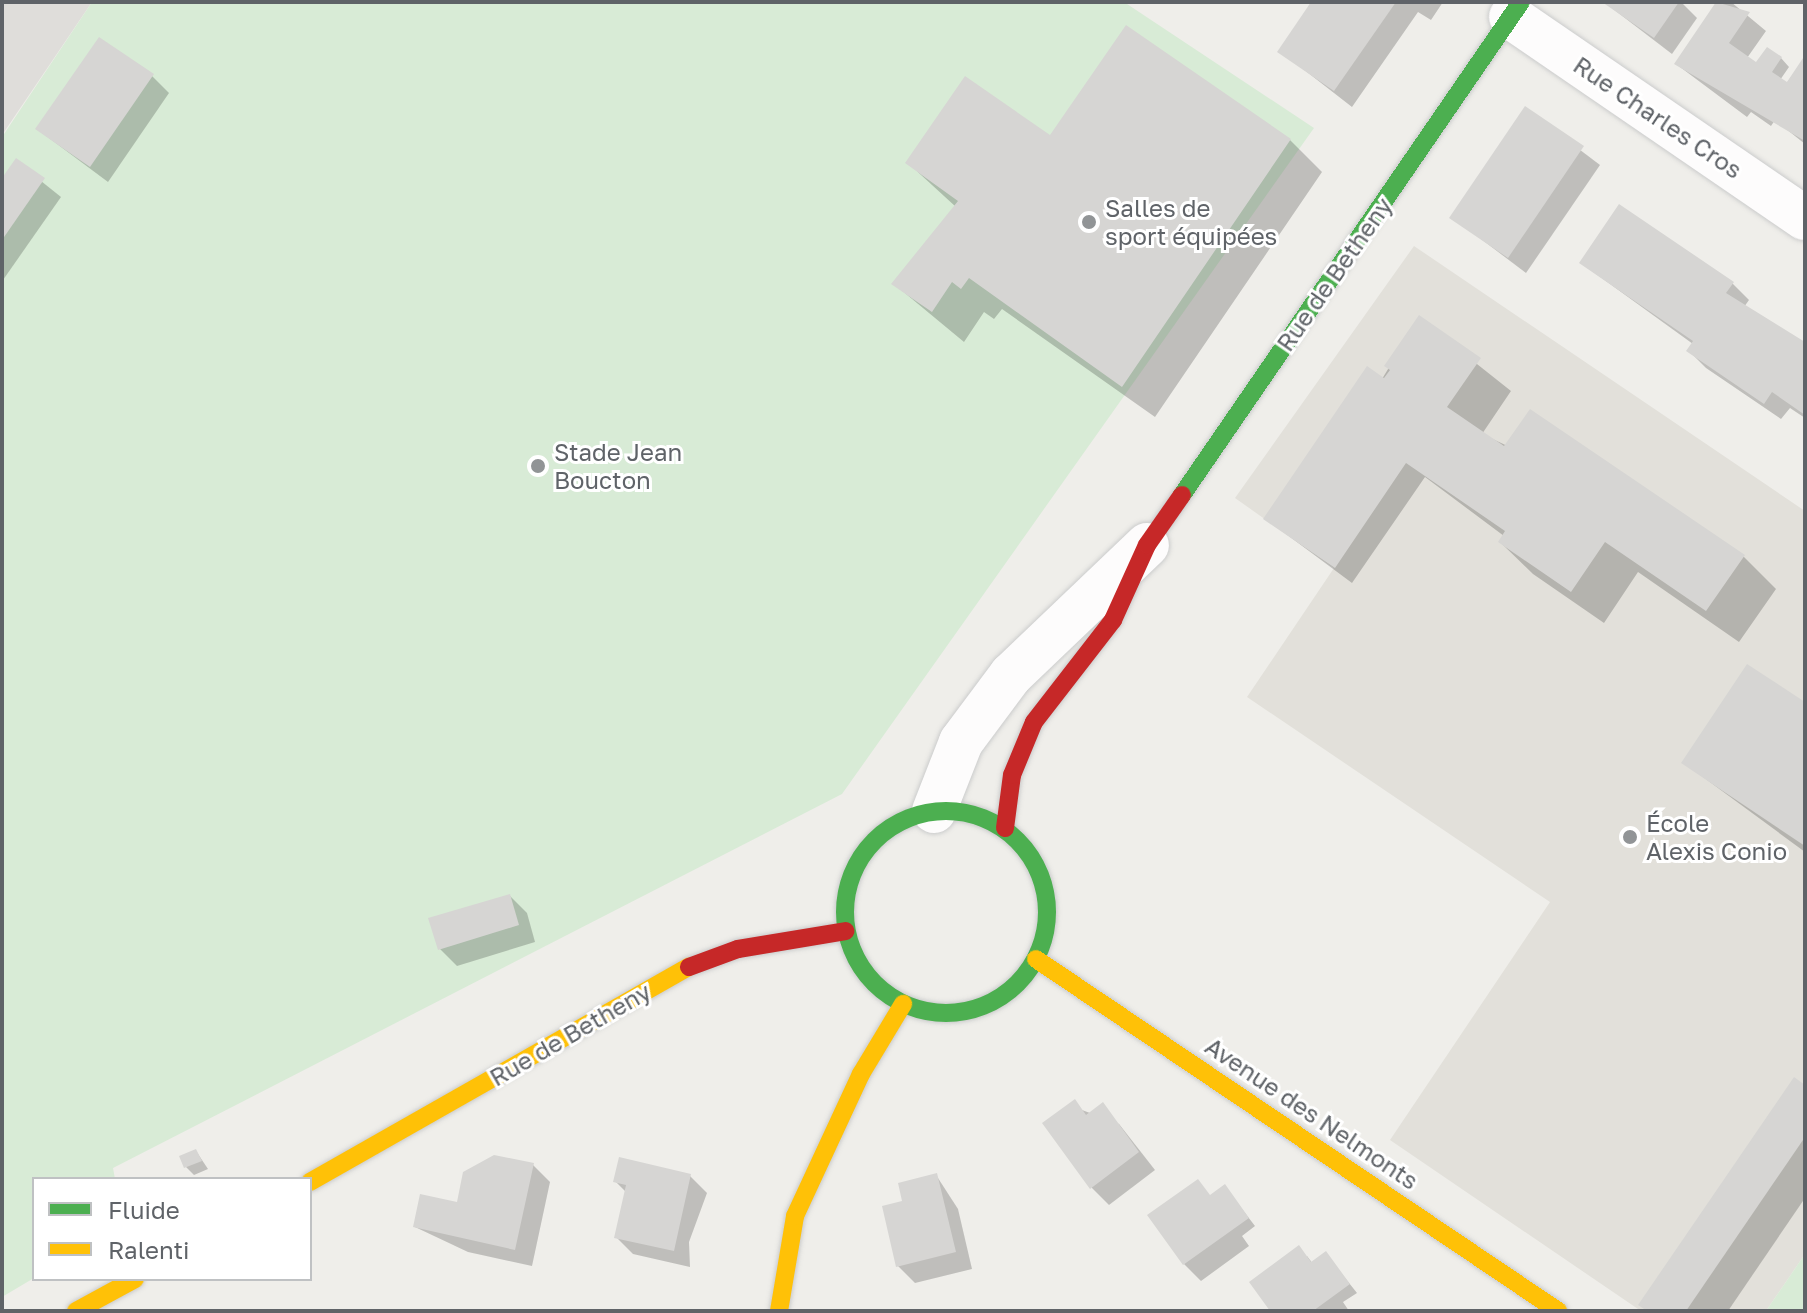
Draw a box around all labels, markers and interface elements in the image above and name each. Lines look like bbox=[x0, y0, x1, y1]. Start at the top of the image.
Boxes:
street label: Rue Charles Cros bbox=[1568, 50, 1748, 184]
street label: Rue de Betheny bbox=[1270, 192, 1398, 356]
place label: Salles de sport équipées bbox=[1105, 194, 1277, 250]
marker: Salles de sport équipées bbox=[1080, 213, 1098, 231]
place label: Stade Jean Boucton bbox=[554, 438, 682, 494]
marker: Stade Jean Boucton bbox=[529, 457, 547, 475]
place label: École Alexis Conio bbox=[1646, 809, 1787, 865]
marker: École Alexis Conio bbox=[1621, 828, 1639, 846]
street label: Rue de Betheny bbox=[484, 976, 656, 1092]
street label: Avenue des Nelmonts bbox=[1200, 1031, 1424, 1195]
legend bbox=[32, 1177, 312, 1281]
text: Fluide bbox=[108, 1195, 180, 1224]
text: Ralenti bbox=[108, 1235, 190, 1264]

